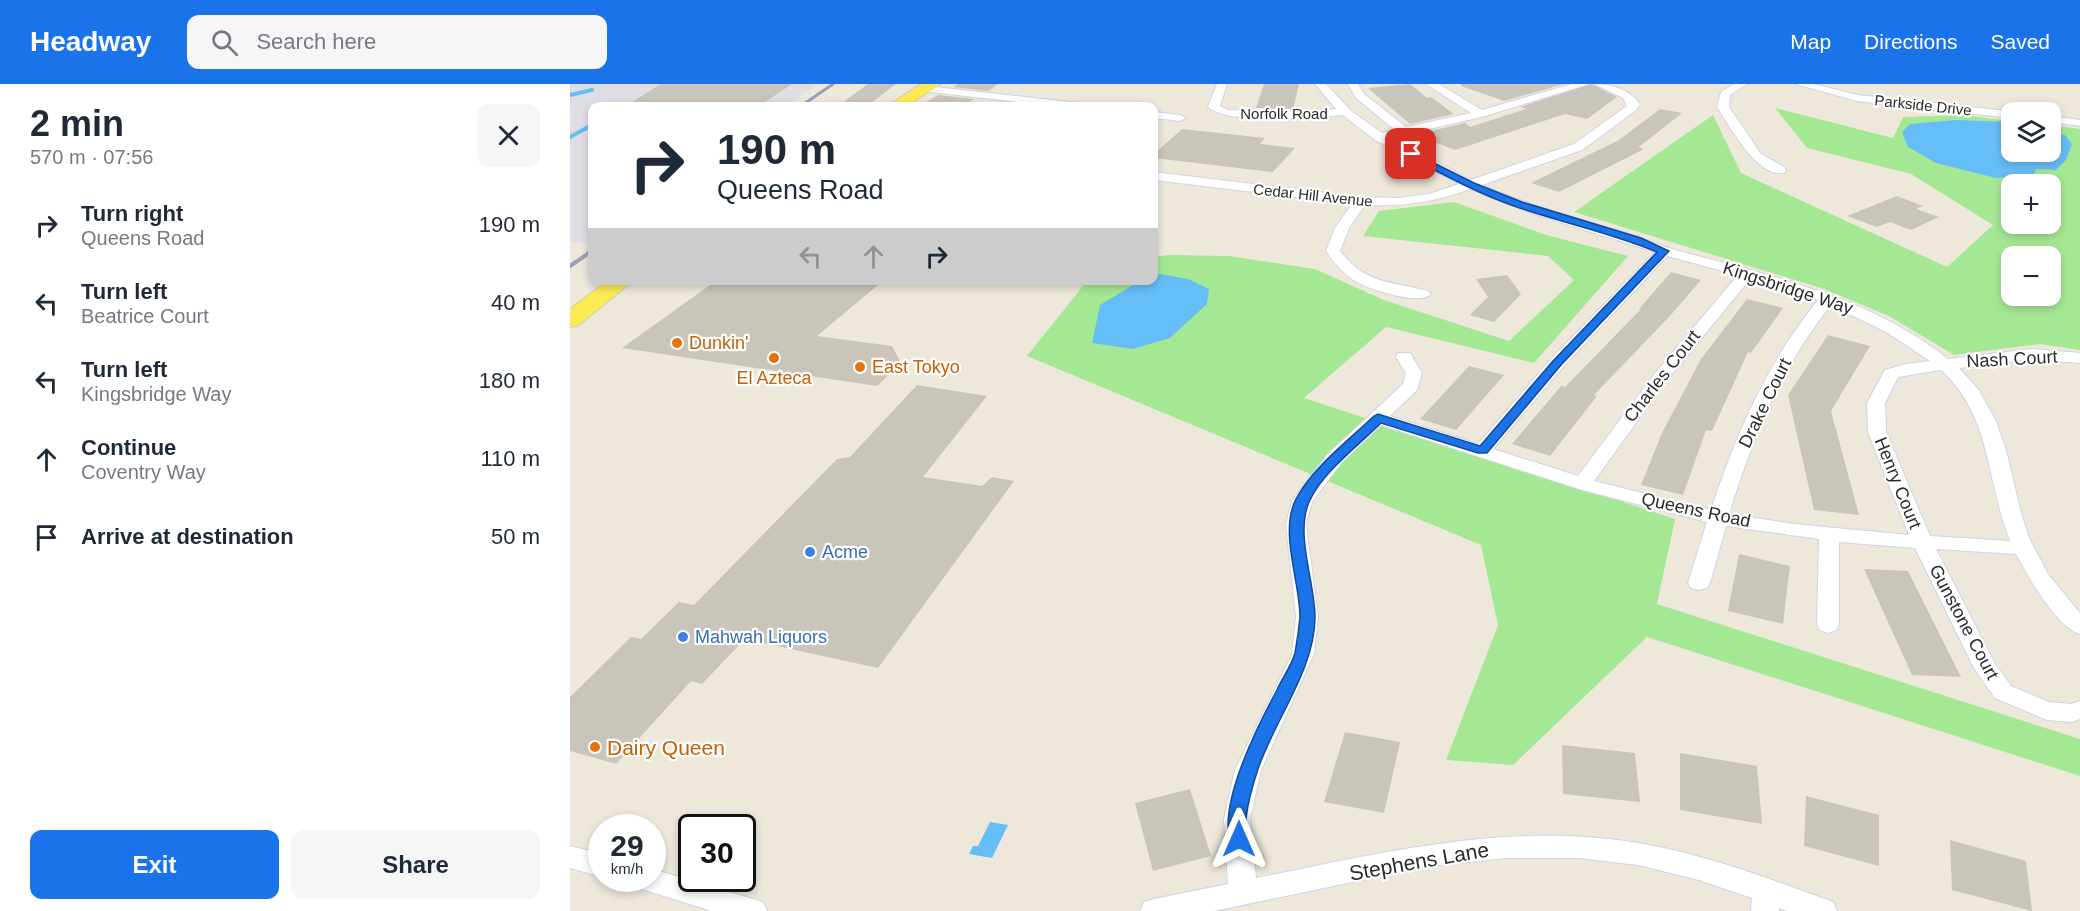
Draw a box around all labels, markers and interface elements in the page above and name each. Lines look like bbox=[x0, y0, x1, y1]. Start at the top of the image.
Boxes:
search box bbox=[187, 15, 607, 69]
text: Headway bbox=[30, 26, 151, 57]
icon: search bbox=[208, 26, 241, 59]
text: Search here bbox=[256, 29, 376, 54]
text: Map bbox=[1790, 30, 1831, 53]
text: Directions bbox=[1864, 30, 1957, 53]
text: Saved bbox=[1990, 30, 2050, 53]
street label: Parkside Drive bbox=[1874, 91, 1972, 119]
map controls bbox=[2001, 102, 2061, 306]
button: layers bbox=[2001, 102, 2061, 162]
text: 2 min bbox=[30, 103, 124, 144]
button: close bbox=[477, 104, 540, 167]
street label: Norfolk Road bbox=[1240, 105, 1328, 122]
icon: right bbox=[618, 126, 696, 204]
text: 190 m bbox=[717, 126, 836, 173]
pin bbox=[1385, 128, 1436, 179]
icon: arrive bbox=[1394, 137, 1427, 170]
text: 570 m · 07:56 bbox=[30, 146, 153, 168]
button: + bbox=[2001, 174, 2061, 234]
text: Queens Road bbox=[717, 175, 884, 205]
street label: Cedar Hill Avenue bbox=[1253, 180, 1373, 210]
text: Turn right bbox=[81, 201, 183, 226]
icon: right bbox=[30, 209, 63, 242]
text: 190 m bbox=[479, 212, 540, 237]
text: Queens Road bbox=[81, 227, 204, 249]
icon: left bbox=[794, 240, 827, 273]
icon: ahead bbox=[857, 240, 890, 273]
icon: right bbox=[920, 240, 953, 273]
button: − bbox=[2001, 246, 2061, 306]
street label: Kingsbridge Way bbox=[1721, 258, 1855, 318]
text: Turn left bbox=[81, 279, 167, 304]
icon: left bbox=[30, 287, 63, 320]
text: 40 m bbox=[491, 290, 540, 315]
text: Beatrice Court bbox=[81, 305, 209, 327]
street label: Charles Court bbox=[1620, 326, 1704, 426]
place label: Dunkin' bbox=[689, 333, 748, 353]
marker: Dunkin' bbox=[670, 336, 684, 350]
street label: Nash Court bbox=[1966, 347, 2058, 371]
marker: El Azteca bbox=[767, 351, 781, 365]
street label: Drake Court bbox=[1735, 355, 1795, 451]
text: Turn left bbox=[81, 357, 167, 382]
place label: East Tokyo bbox=[872, 357, 960, 377]
marker: East Tokyo bbox=[853, 360, 867, 374]
icon: left bbox=[30, 365, 63, 398]
text: 180 m bbox=[479, 368, 540, 393]
place label: El Azteca bbox=[736, 368, 813, 388]
text: Kingsbridge Way bbox=[81, 383, 231, 405]
street label: Henry Court bbox=[1871, 434, 1925, 532]
text: Continue bbox=[81, 435, 176, 460]
icon: ahead bbox=[30, 443, 63, 476]
text: 110 m bbox=[480, 446, 540, 471]
text: Coventry Way bbox=[81, 461, 206, 483]
street label: Queens Road bbox=[1640, 489, 1752, 531]
icon: arrive bbox=[30, 521, 63, 554]
text: Arrive at destination bbox=[81, 524, 294, 549]
text: 50 m bbox=[491, 524, 540, 549]
place label: Acme bbox=[822, 542, 868, 562]
marker: Acme bbox=[803, 545, 817, 559]
street label: Gunstone Court bbox=[1925, 561, 2003, 683]
place label: Mahwah Liquors bbox=[695, 627, 827, 647]
marker: Mahwah Liquors bbox=[676, 630, 690, 644]
place label: Dairy Queen bbox=[607, 736, 725, 759]
marker: Dairy Queen bbox=[588, 740, 602, 754]
position arrow bbox=[1207, 807, 1271, 871]
speed limit sign: 30 bbox=[678, 814, 756, 892]
text: 29 bbox=[610, 829, 644, 862]
button: Exit bbox=[30, 830, 279, 899]
button: Share bbox=[291, 830, 540, 899]
street label: Stephens Lane bbox=[1347, 837, 1491, 885]
text: km/h bbox=[611, 860, 643, 877]

